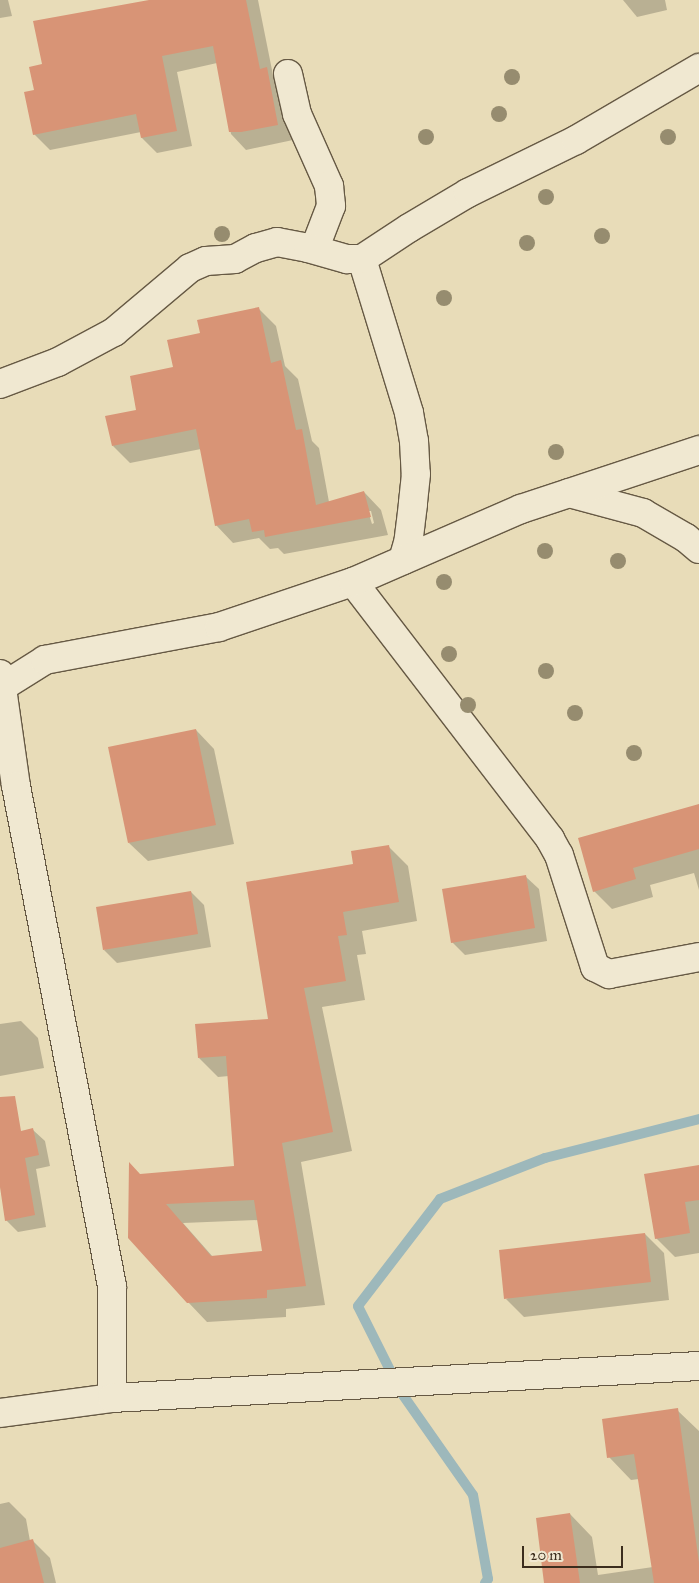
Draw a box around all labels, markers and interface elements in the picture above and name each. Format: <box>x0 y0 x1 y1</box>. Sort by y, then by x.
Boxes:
scale bar <box>524 1536 625 1568</box>
text: 20 m <box>530 1546 562 1564</box>

